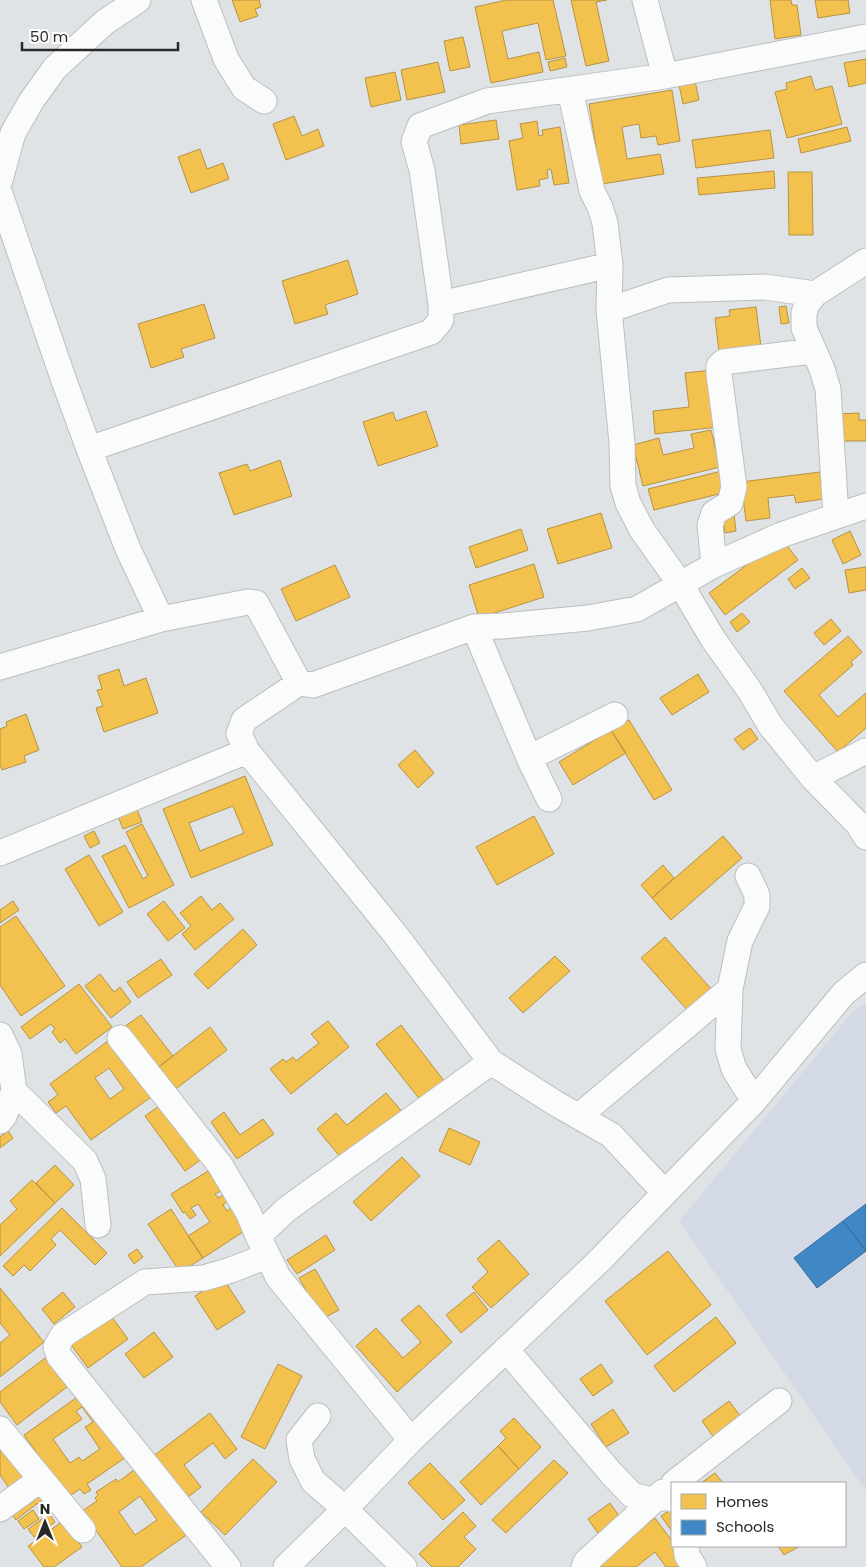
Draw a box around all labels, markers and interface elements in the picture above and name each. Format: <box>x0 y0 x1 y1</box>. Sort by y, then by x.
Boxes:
scale bar <box>22 20 179 52</box>
text: 50 m <box>30 26 68 47</box>
legend <box>671 1482 846 1547</box>
text: Homes <box>716 1491 769 1512</box>
north arrow <box>20 1497 70 1547</box>
text: N <box>40 1499 50 1519</box>
text: Schools <box>716 1516 774 1537</box>

